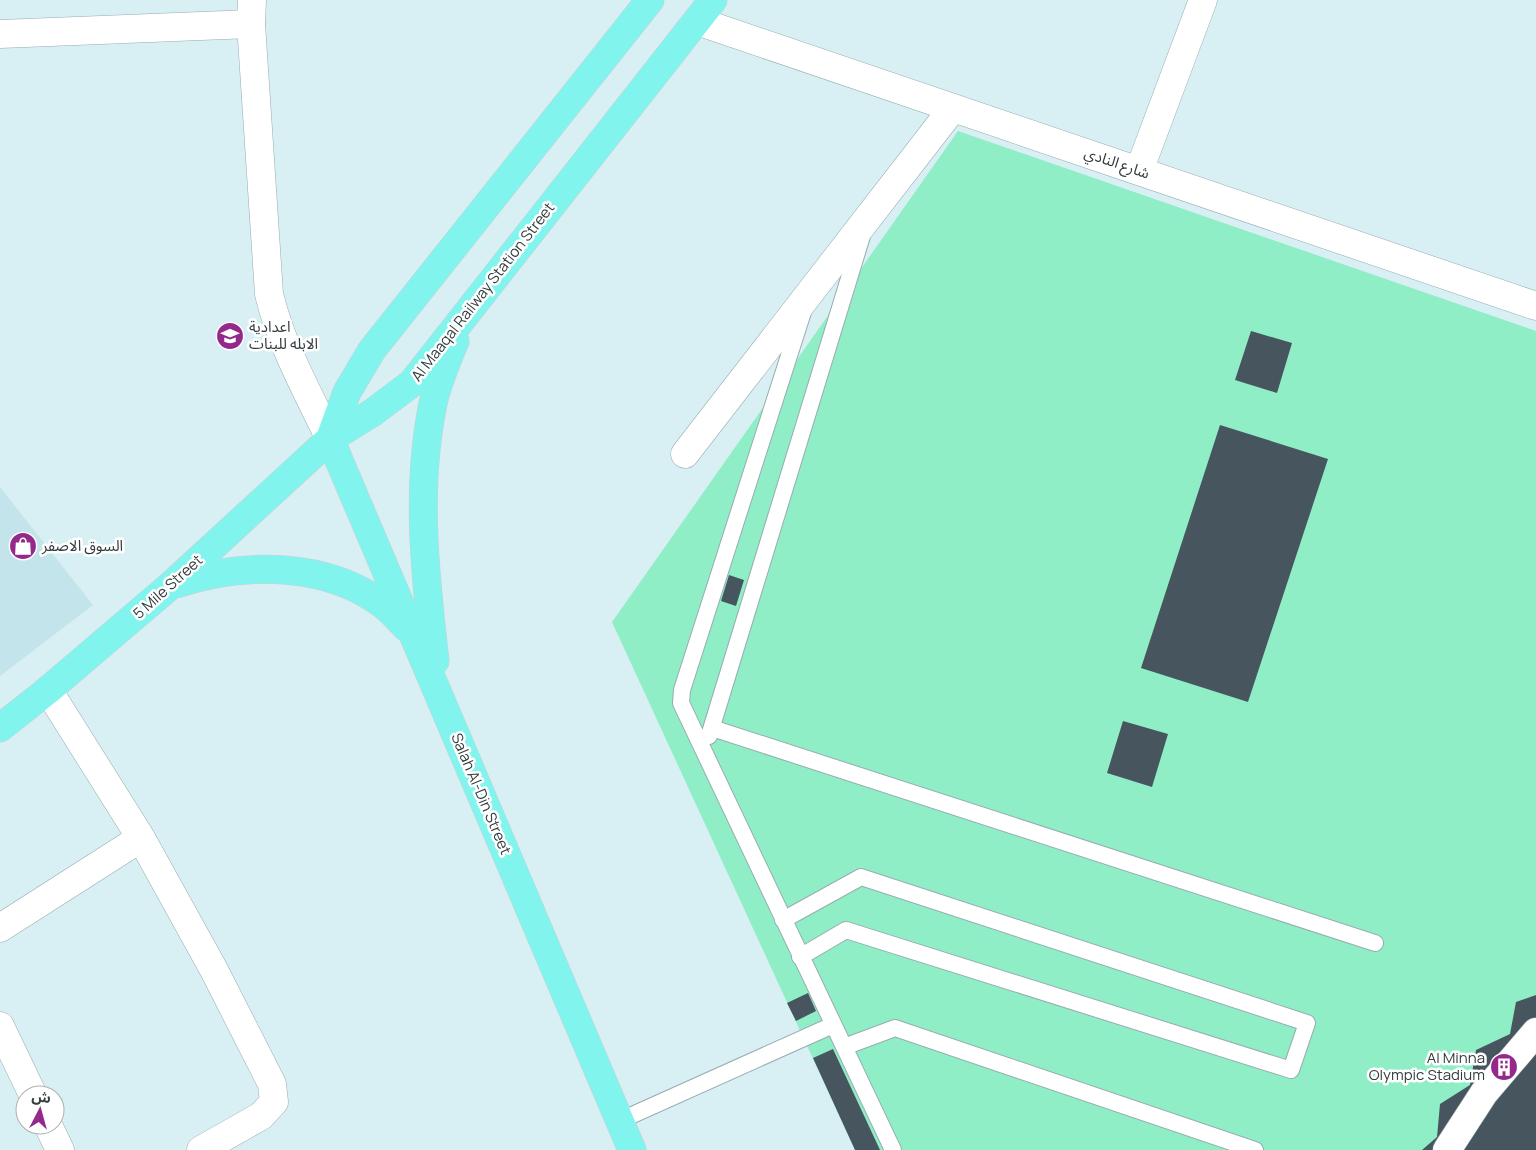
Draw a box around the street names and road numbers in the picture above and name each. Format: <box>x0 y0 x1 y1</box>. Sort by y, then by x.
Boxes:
street label: شارع النادي <box>1081 142 1153 185</box>
street label: Al Maaqal Railway Station Street <box>406 198 559 385</box>
street label: 5 Mile Street <box>128 550 207 624</box>
street label: Salah Al-Din Street <box>446 730 517 858</box>

